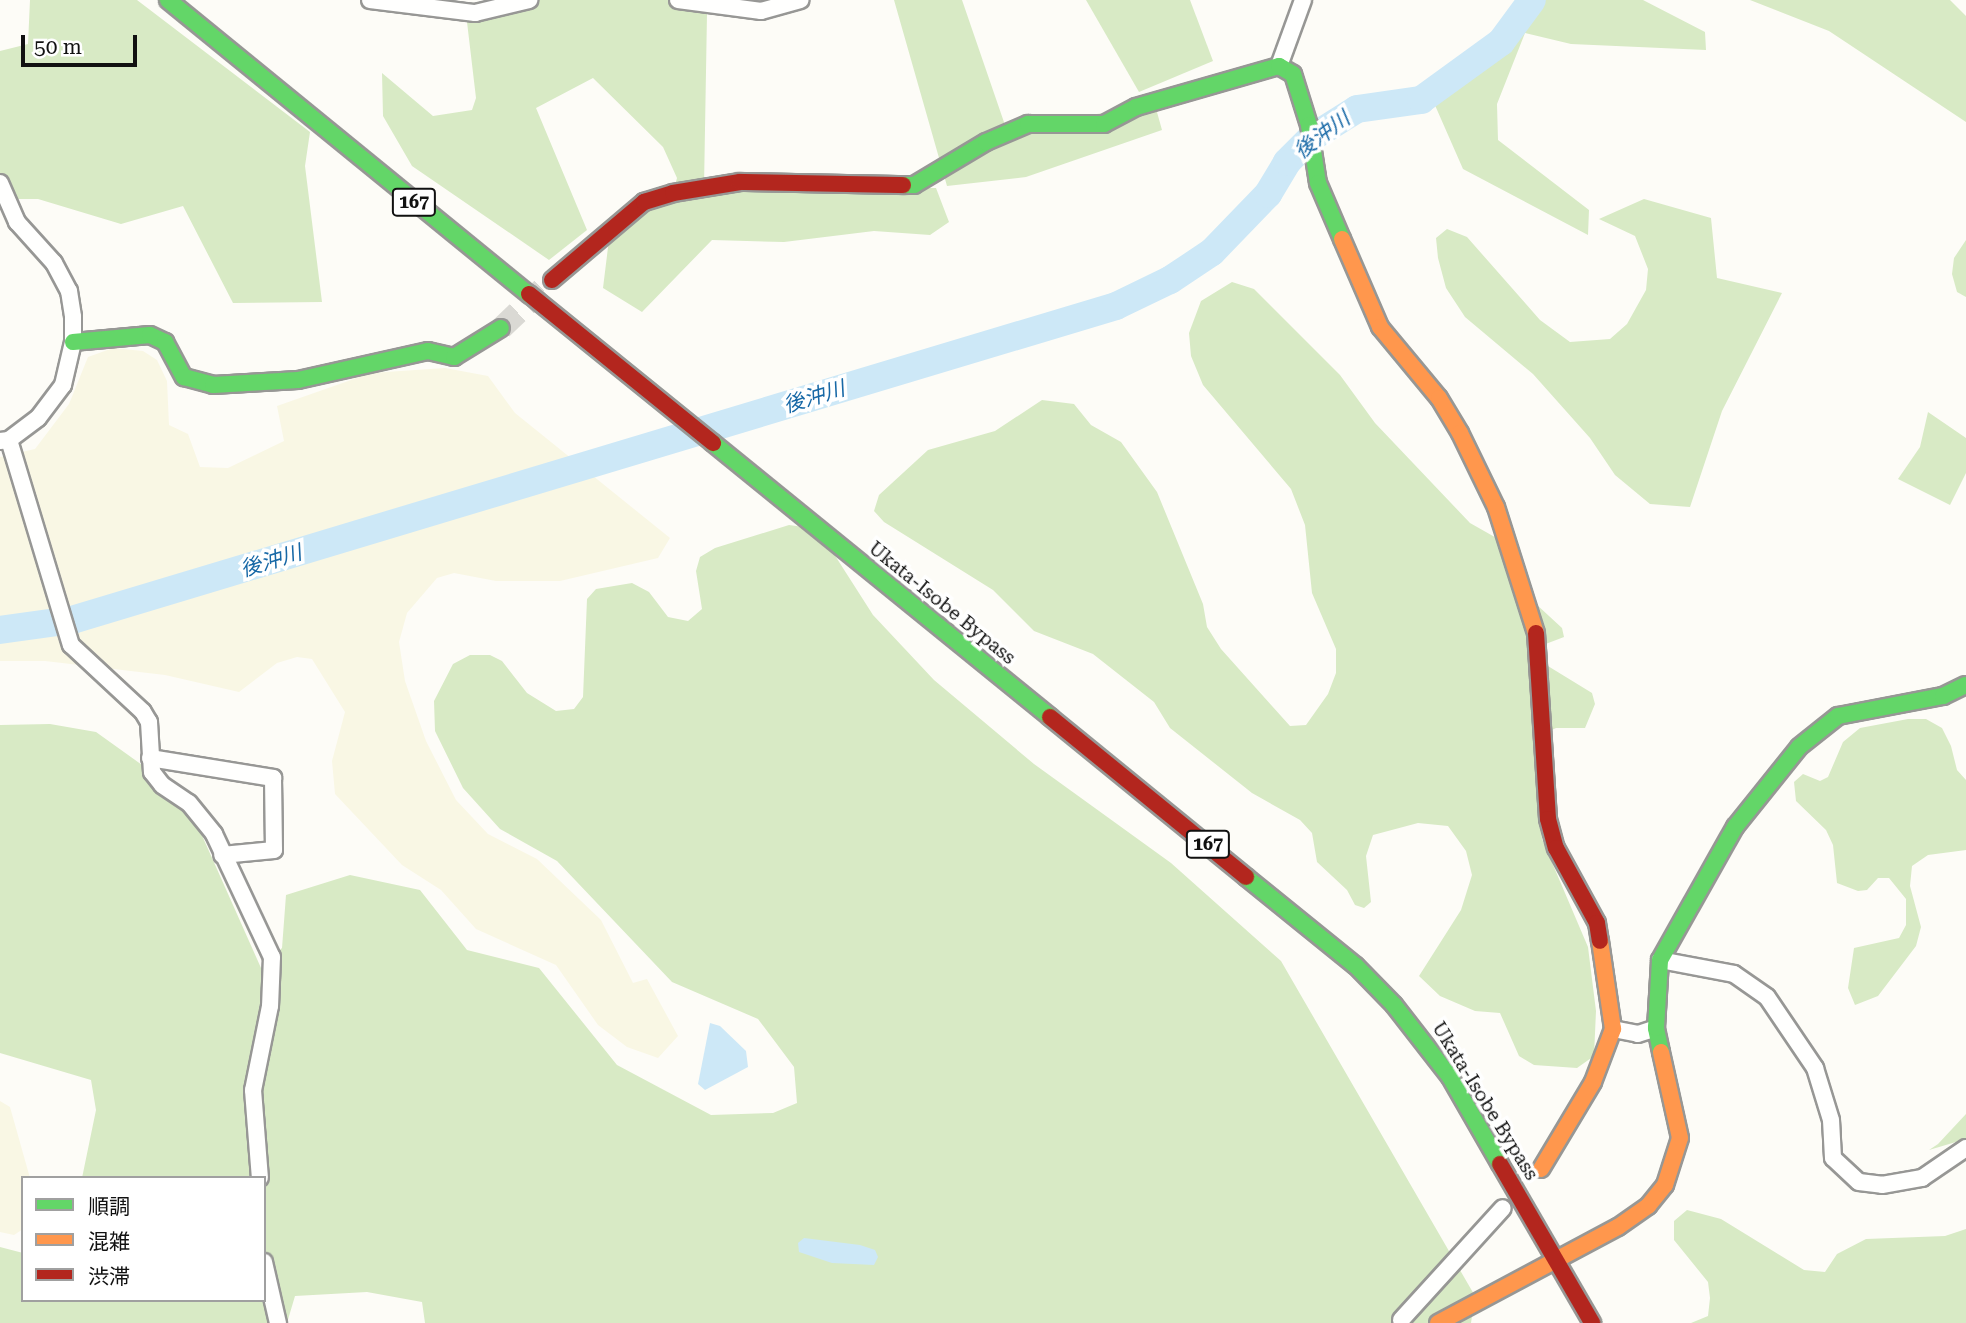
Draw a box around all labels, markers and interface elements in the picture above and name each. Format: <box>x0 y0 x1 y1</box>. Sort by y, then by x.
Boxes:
scale bar <box>24 21 140 65</box>
text: 50 m <box>34 35 82 59</box>
water label: 後沖川 <box>1289 106 1355 164</box>
road number: 167 <box>391 188 437 216</box>
water label: 後沖川 <box>780 376 848 418</box>
street label: Ukata-Isobe Bypass <box>864 537 1020 669</box>
water label: 後沖川 <box>237 540 305 582</box>
road number: 167 <box>1185 830 1231 858</box>
street label: Ukata-Isobe Bypass <box>1427 1018 1543 1184</box>
legend <box>21 1176 266 1302</box>
text: 順調 <box>88 1195 130 1219</box>
text: 混雑 <box>88 1230 130 1254</box>
text: 渋滞 <box>88 1265 130 1289</box>

